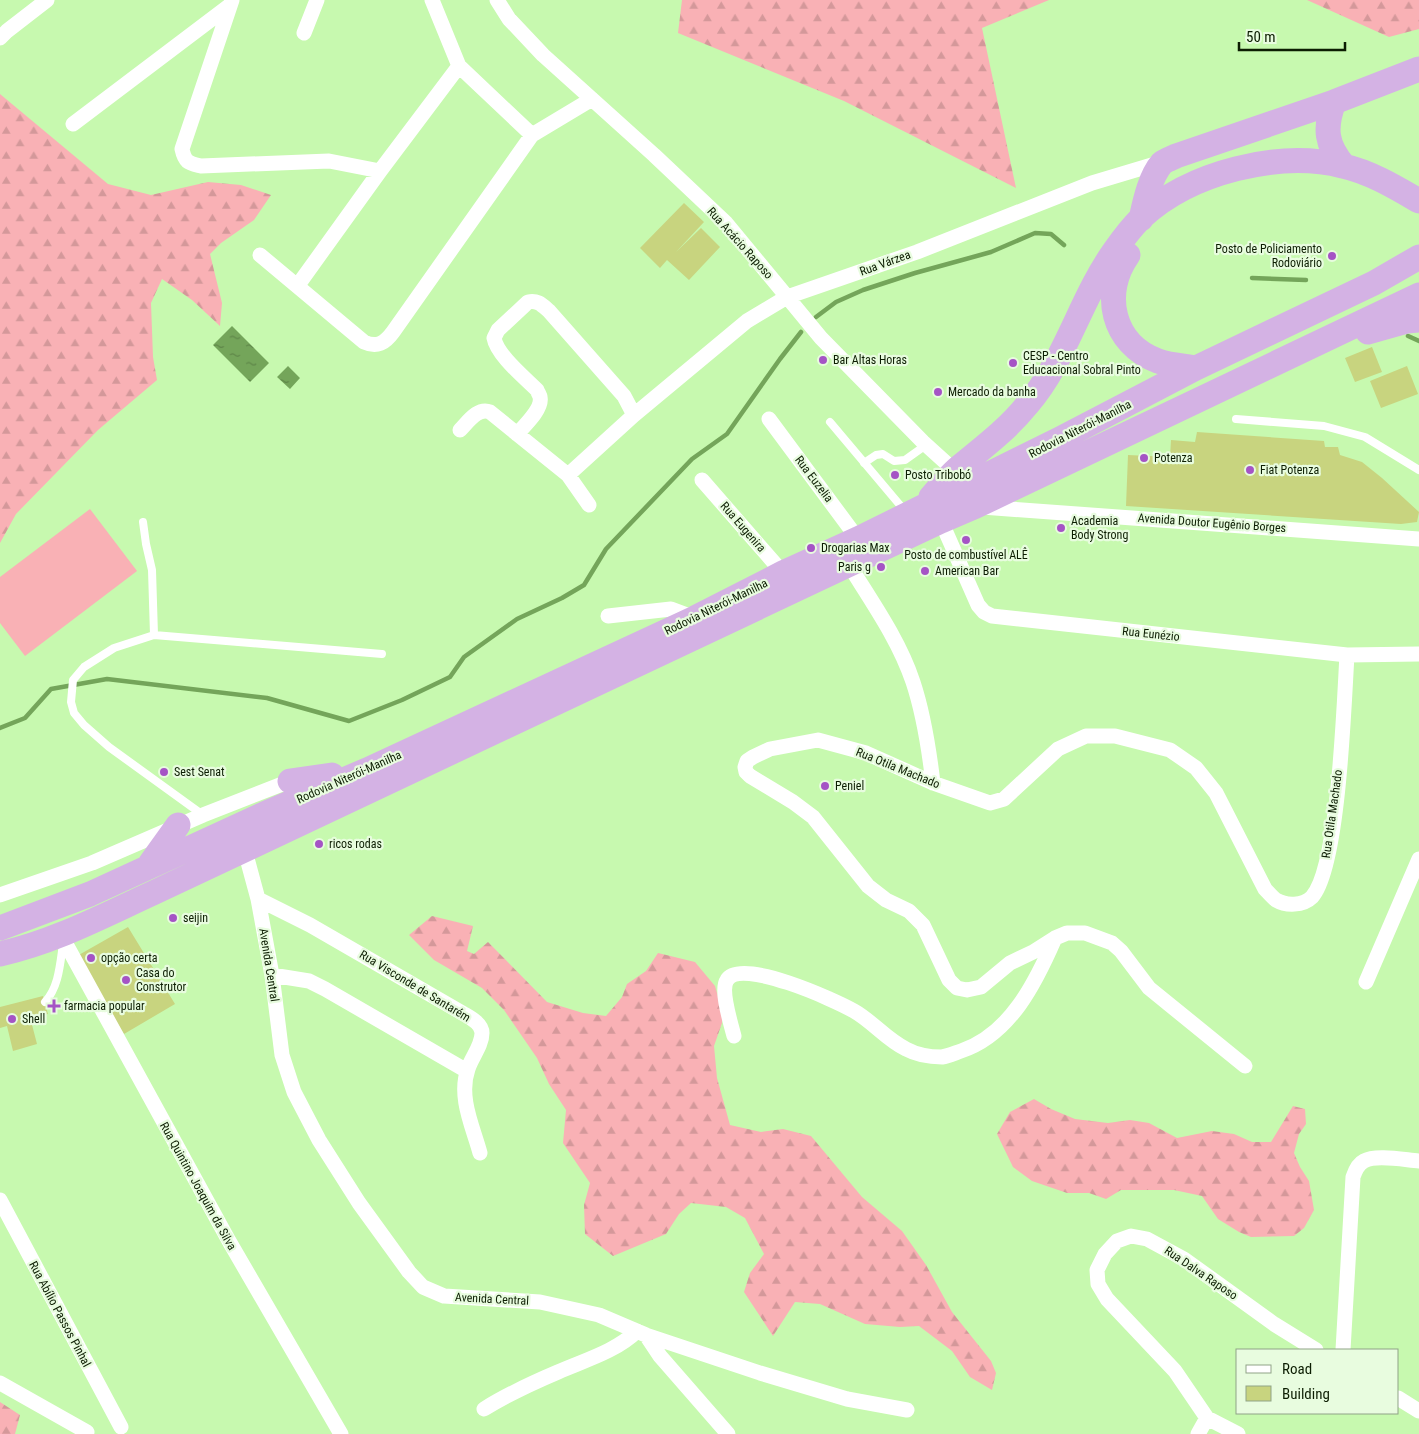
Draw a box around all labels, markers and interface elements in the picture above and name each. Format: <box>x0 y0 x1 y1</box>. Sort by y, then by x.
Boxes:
scale bar <box>1239 20 1345 52</box>
text: 50 m <box>1246 28 1276 46</box>
street label: Rua Acácio Raposo <box>704 204 776 282</box>
place label: Posto de Policiamento Rodoviário <box>1215 242 1322 270</box>
street label: Rua Várzea <box>858 247 913 279</box>
marker: Posto de Policiamento Rodoviário <box>1326 250 1338 262</box>
place label: CESP - Centro Educacional Sobral Pinto <box>1023 349 1141 377</box>
place label: Bar Altas Horas <box>833 353 907 367</box>
marker: Bar Altas Horas <box>817 354 829 366</box>
marker: CESP - Centro Educacional Sobral Pinto <box>1007 357 1019 369</box>
place label: Mercado da banha <box>948 385 1036 399</box>
marker: Mercado da banha <box>932 386 944 398</box>
street label: Rodovia Niterói-Manilha <box>1026 397 1134 461</box>
place label: Potenza <box>1154 451 1193 465</box>
marker: Potenza <box>1138 452 1150 464</box>
street label: Rua Euzelia <box>792 453 836 505</box>
place label: Fiat Potenza <box>1260 463 1319 477</box>
marker: Fiat Potenza <box>1244 464 1256 476</box>
place label: Posto Tribobó <box>905 468 971 482</box>
marker: Posto Tribobó <box>889 469 901 481</box>
street label: Rua Eugenira <box>718 499 769 555</box>
street label: Avenida Doutor Eugênio Borges <box>1137 511 1287 535</box>
place label: Academia Body Strong <box>1071 514 1128 542</box>
marker: Academia Body Strong <box>1055 522 1067 534</box>
marker: Posto de combustível ALÊ <box>960 534 972 546</box>
place label: Drogarias Max <box>821 541 890 555</box>
marker: Drogarias Max <box>805 542 817 554</box>
place label: Posto de combustível ALÊ <box>904 547 1028 562</box>
place label: Paris g <box>838 560 871 574</box>
marker: Paris g <box>875 561 887 573</box>
place label: American Bar <box>935 564 999 578</box>
marker: American Bar <box>919 565 931 577</box>
street label: Rodovia Niterói-Manilha <box>662 576 770 638</box>
street label: Rua Eunézio <box>1122 624 1180 644</box>
street label: Rua Otila Machado <box>854 745 942 791</box>
street label: Rodovia Niterói-Manilha <box>295 748 404 806</box>
place label: Sest Senat <box>174 765 225 779</box>
marker: Sest Senat <box>158 766 170 778</box>
street label: Rua Otila Machado <box>1319 769 1345 859</box>
place label: Peniel <box>835 779 864 793</box>
marker: Peniel <box>819 780 831 792</box>
place label: ricos rodas <box>329 837 382 851</box>
marker: ricos rodas <box>313 838 325 850</box>
place label: seijin <box>183 911 208 925</box>
marker: seijin <box>167 912 179 924</box>
street label: Avenida Central <box>256 927 282 1003</box>
street label: Rua Visconde de Santarém <box>357 947 473 1025</box>
place label: opção certa <box>101 951 158 965</box>
marker: opção certa <box>85 952 97 964</box>
place label: Casa do Construtor <box>136 966 187 994</box>
marker: Casa do Construtor <box>120 974 132 986</box>
place label: farmacia popular <box>64 999 145 1013</box>
marker: farmacia popular <box>48 1000 60 1012</box>
place label: Shell <box>22 1012 45 1026</box>
marker: Shell <box>6 1013 18 1025</box>
street label: Rua Quintino Joaquim da Silva <box>157 1120 239 1253</box>
street label: Rua Dalva Raposo <box>1162 1243 1240 1303</box>
street label: Rua Abílio Passos Pinhal <box>26 1259 94 1369</box>
street label: Avenida Central <box>455 1290 529 1308</box>
legend <box>1236 1349 1399 1414</box>
text: Road <box>1282 1360 1312 1378</box>
text: Building <box>1282 1385 1330 1403</box>

